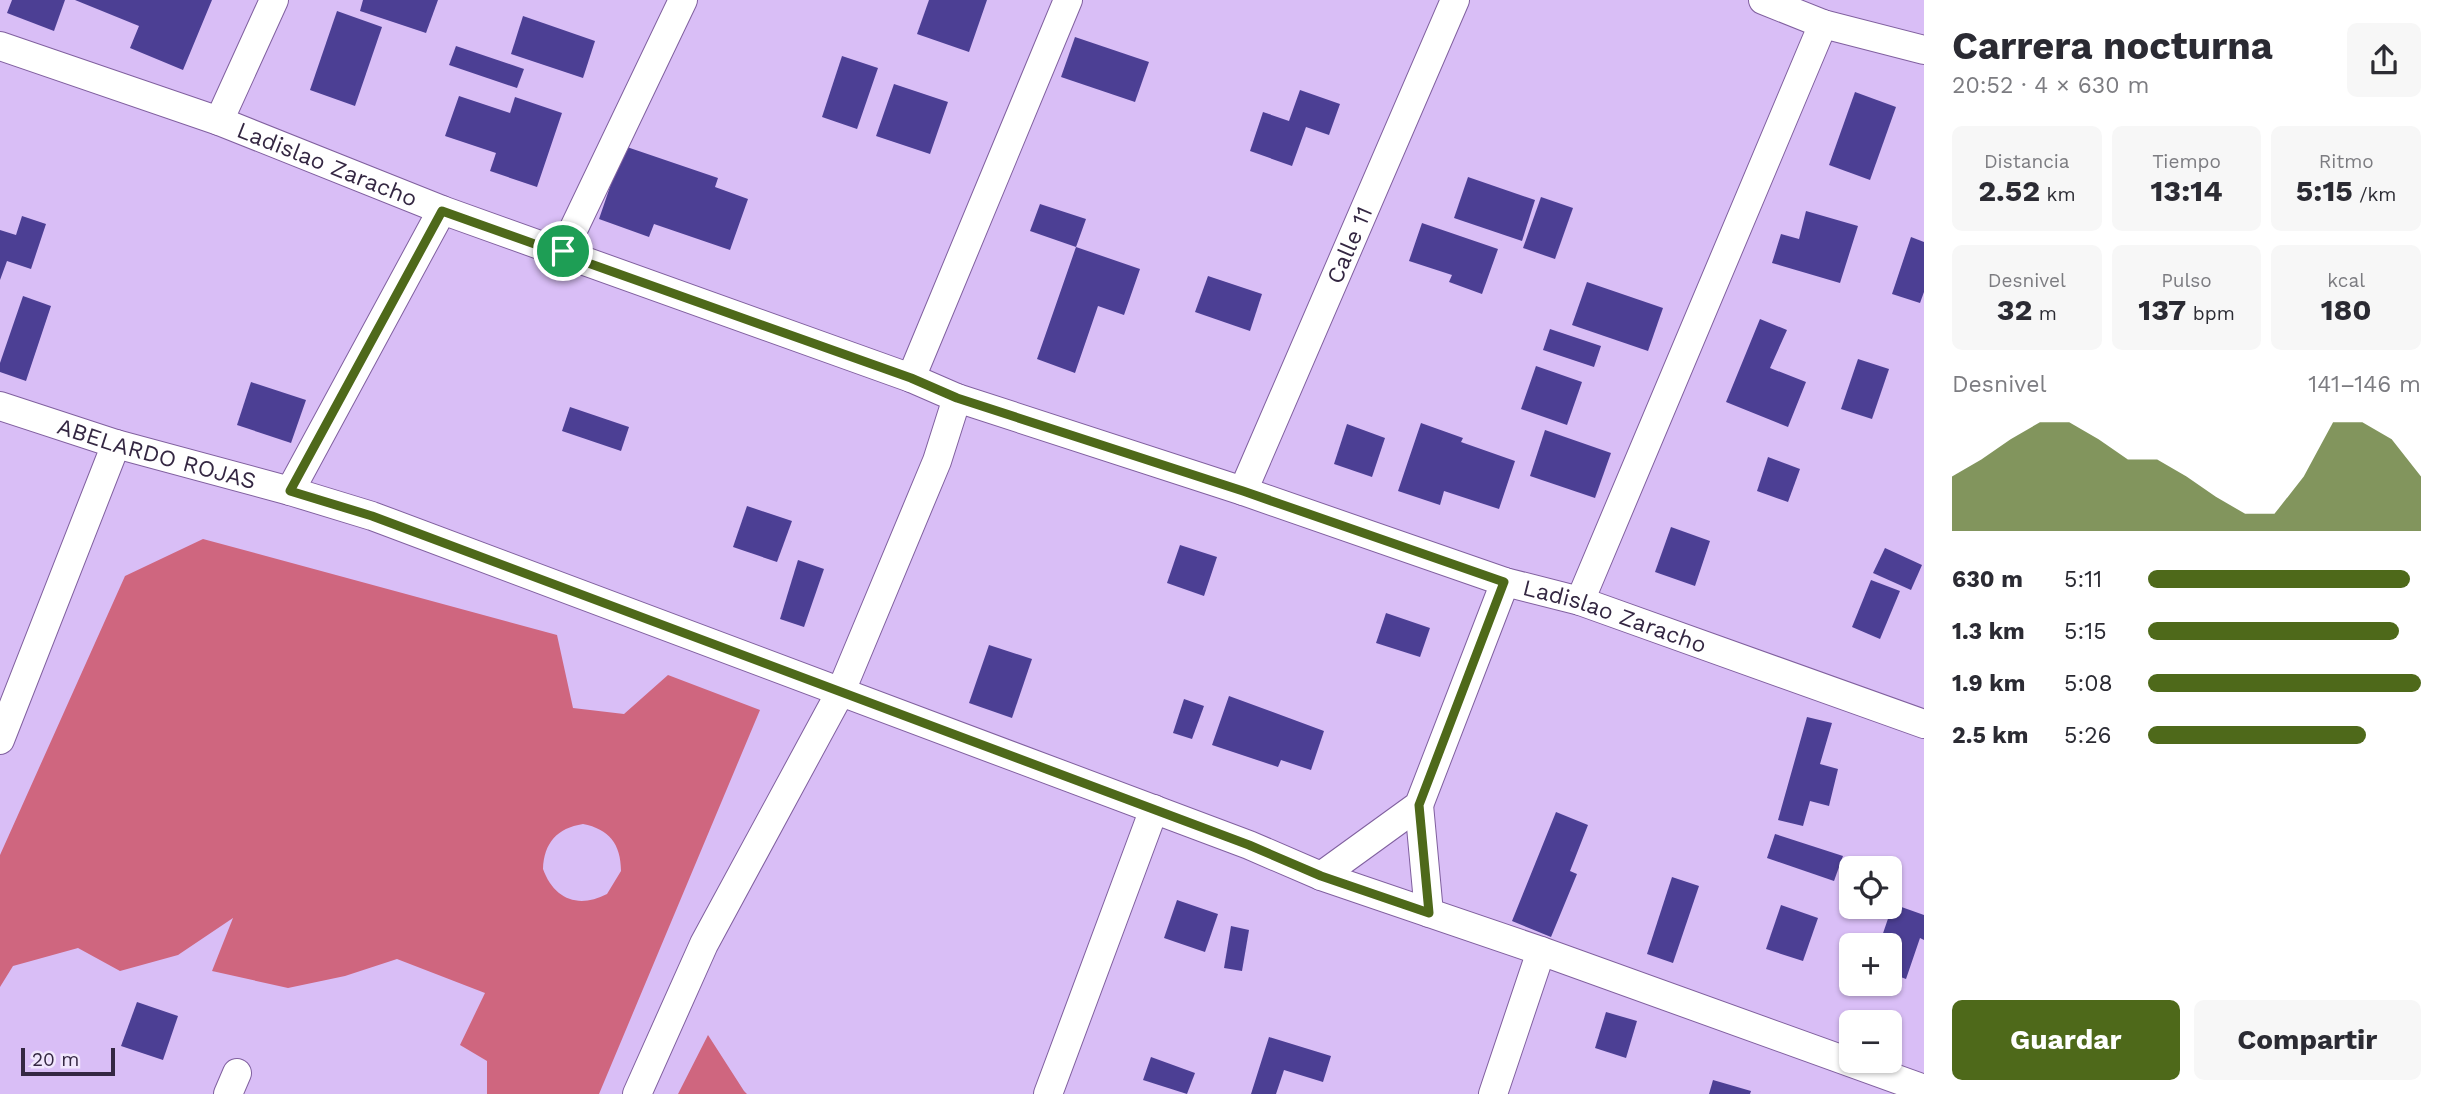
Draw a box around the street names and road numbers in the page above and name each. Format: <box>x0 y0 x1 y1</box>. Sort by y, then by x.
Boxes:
street label: Ladislao Zaracho <box>233 117 421 213</box>
street label: Calle 11 <box>1321 202 1378 288</box>
street label: ABELARDO ROJAS <box>54 413 259 495</box>
street label: Ladislao Zaracho <box>1520 574 1710 659</box>

